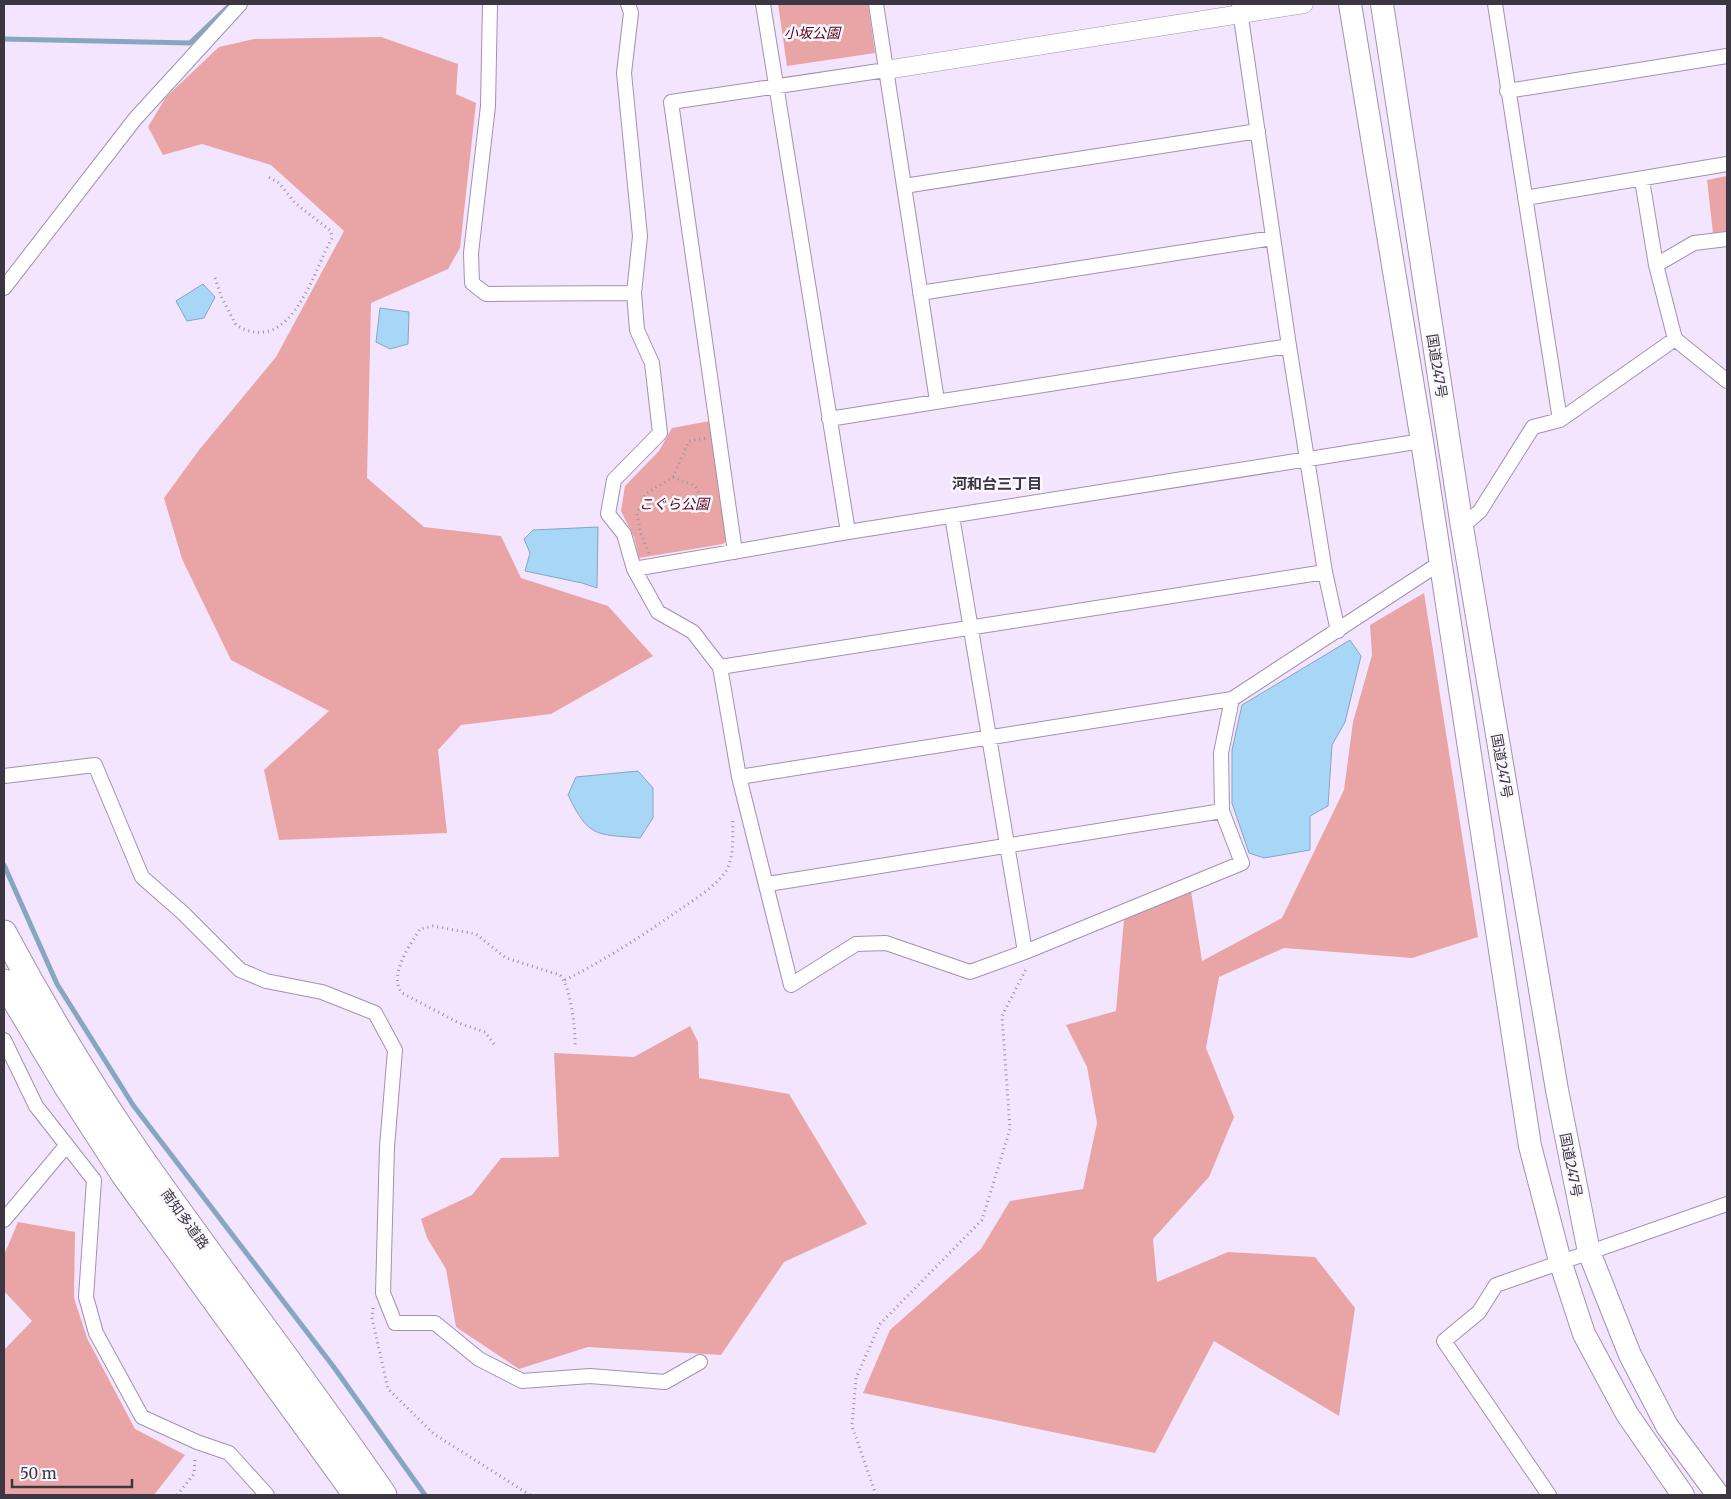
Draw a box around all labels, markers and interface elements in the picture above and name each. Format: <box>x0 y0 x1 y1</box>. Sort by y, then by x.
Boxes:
park label: 小坂公園 <box>784 24 842 42</box>
street label: 国道247号 <box>1423 332 1451 400</box>
district label: 河和台三丁目 <box>952 474 1042 493</box>
park label: こぐら公園 <box>639 495 711 513</box>
street label: 国道247号 <box>1487 732 1517 800</box>
street label: 国道247号 <box>1556 1131 1586 1199</box>
street label: 南知多道路 <box>157 1185 213 1253</box>
scale bar <box>12 1456 132 1488</box>
text: 50 m <box>20 1464 57 1483</box>

